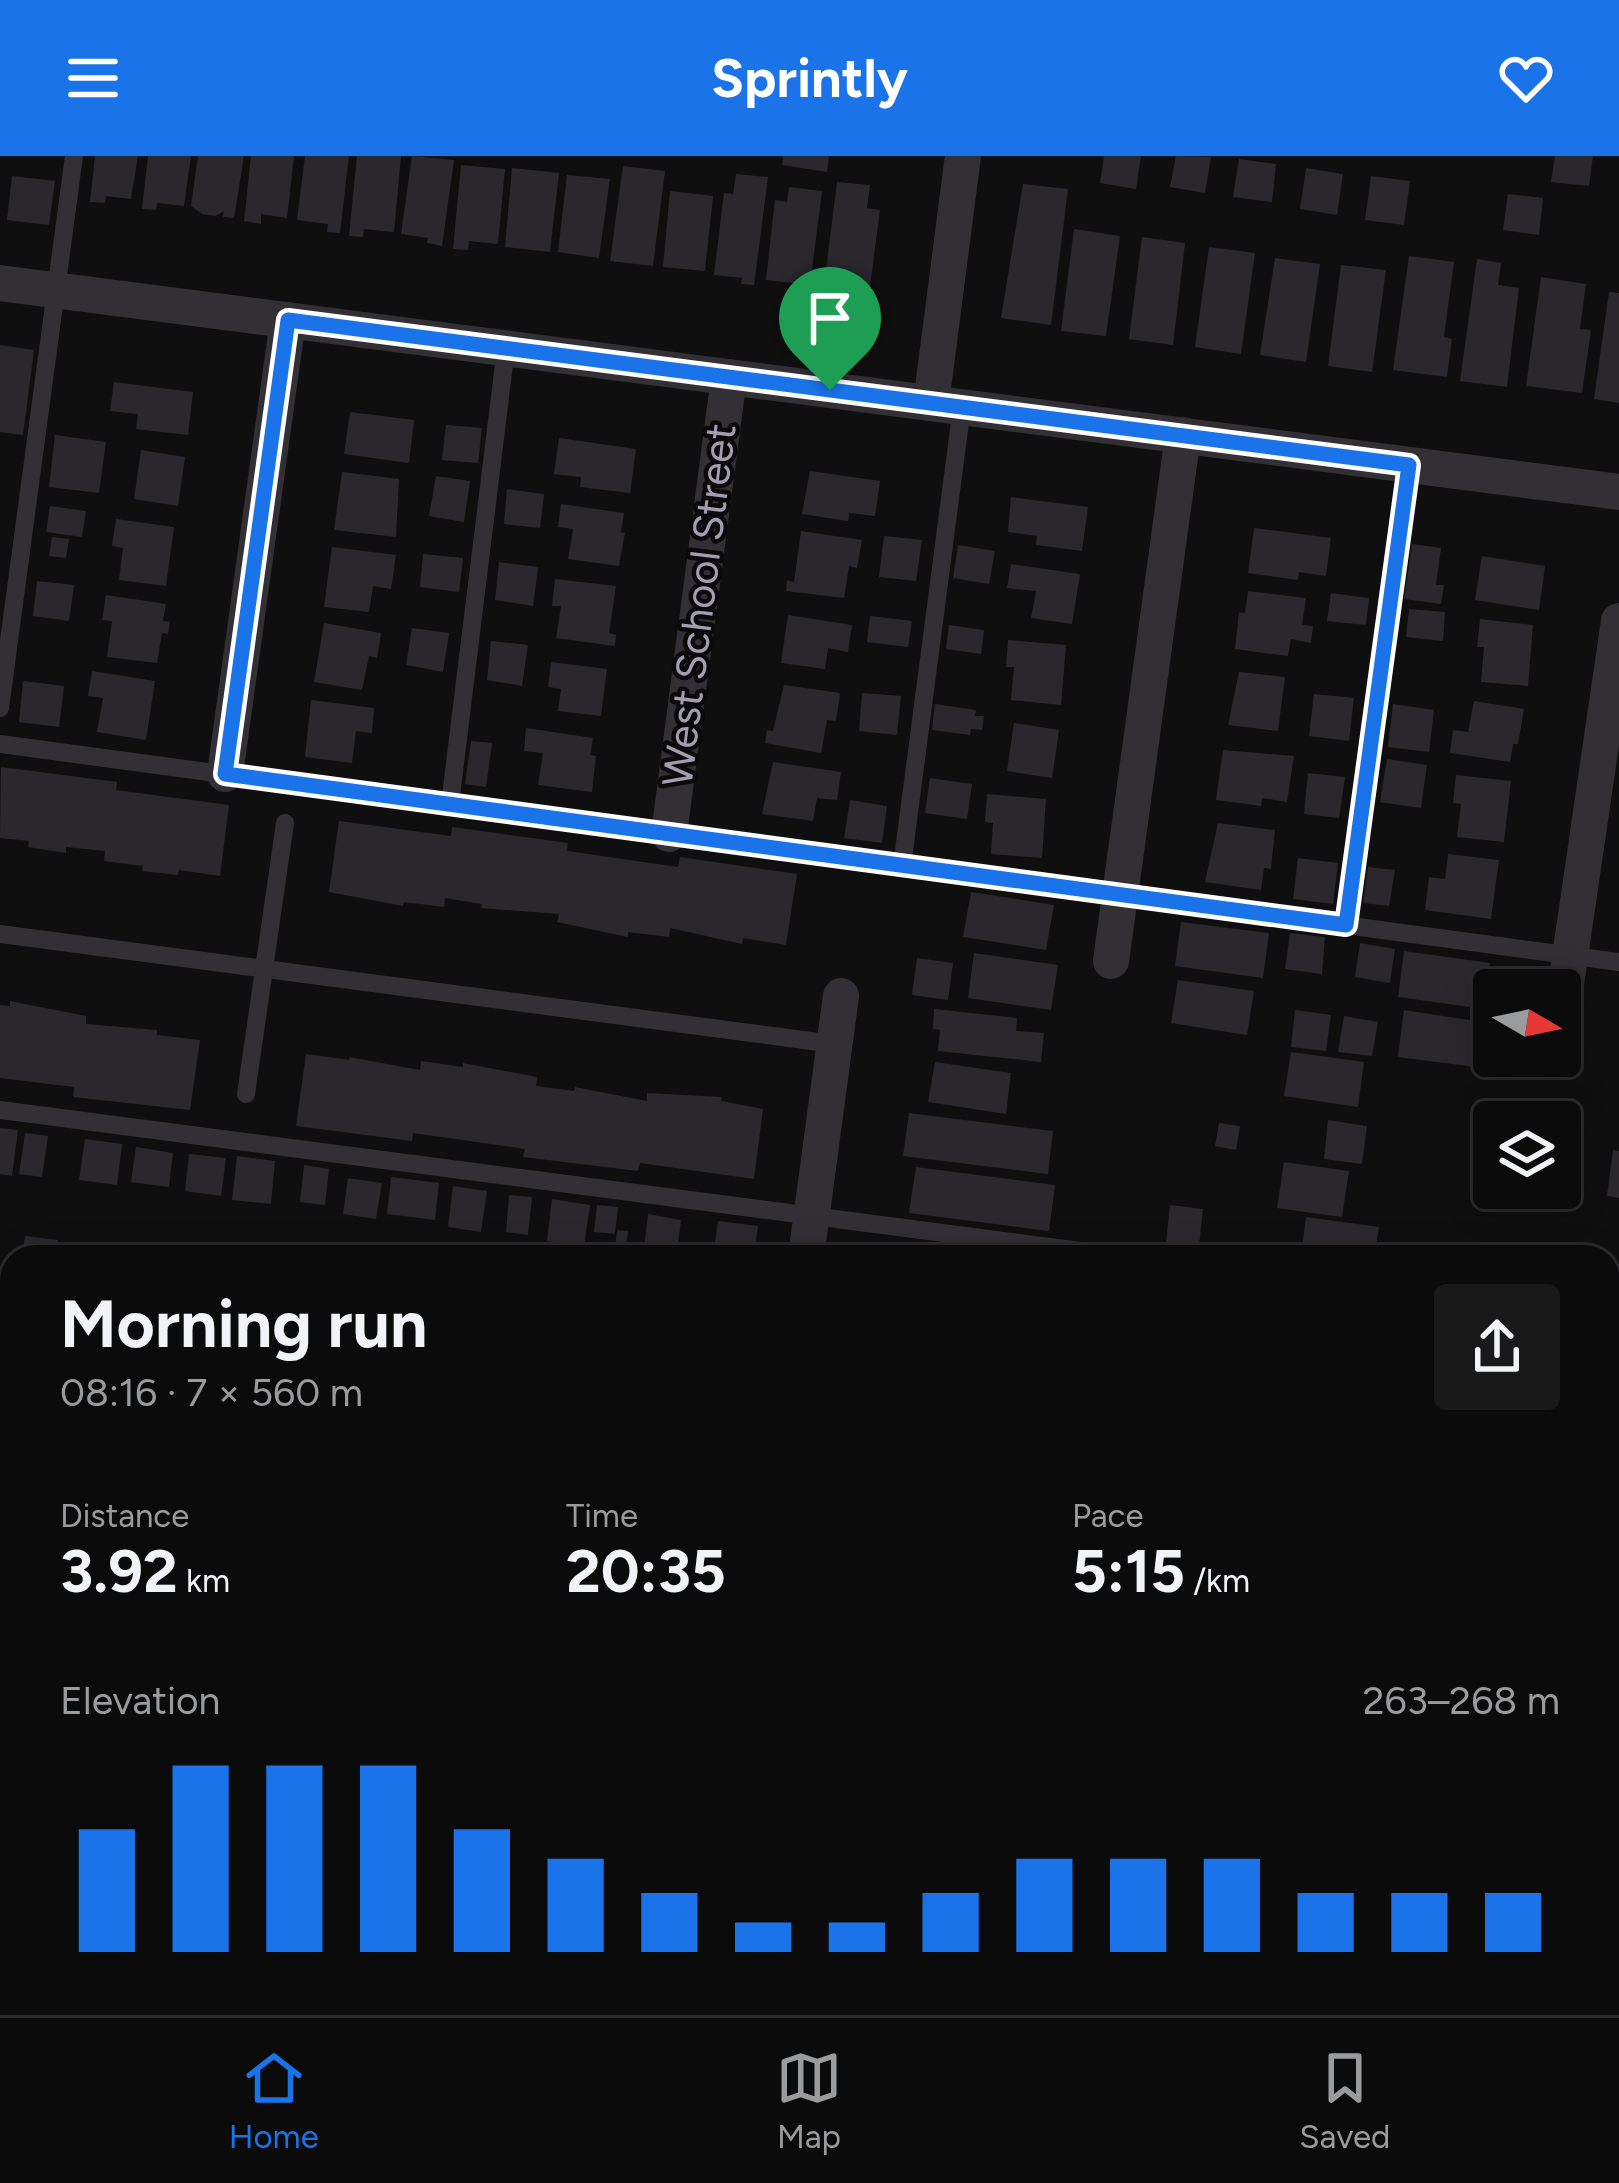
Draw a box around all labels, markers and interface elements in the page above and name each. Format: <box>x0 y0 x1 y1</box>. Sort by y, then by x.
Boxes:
icon: menu <box>60 45 126 111</box>
icon: heart <box>1493 45 1559 111</box>
text: Sprintly <box>711 46 908 111</box>
pin <box>779 267 881 390</box>
icon: arrive <box>797 285 863 351</box>
street label: West School Street <box>651 421 747 789</box>
north arrow <box>1473 969 1581 1077</box>
map controls <box>1473 969 1581 1209</box>
button: layers <box>1473 1101 1581 1209</box>
text: Morning run <box>60 1284 428 1364</box>
button: share <box>1434 1284 1560 1410</box>
text: 08:16 · 7 × 560 m <box>60 1369 363 1416</box>
text: Distance <box>60 1496 189 1535</box>
text: Time <box>566 1496 638 1535</box>
text: Pace <box>1072 1496 1143 1535</box>
text: 3.92 <box>60 1535 178 1607</box>
text: 20:35 <box>566 1535 726 1607</box>
text: 5:15 <box>1072 1535 1185 1607</box>
text: km <box>178 1561 230 1600</box>
text: /km <box>1185 1561 1250 1600</box>
text: Elevation <box>60 1677 220 1724</box>
text: 263–268 m <box>1363 1677 1560 1724</box>
tab: Home <box>229 2045 319 2156</box>
tab: Map <box>776 2045 842 2156</box>
tab: Saved <box>1299 2045 1390 2156</box>

